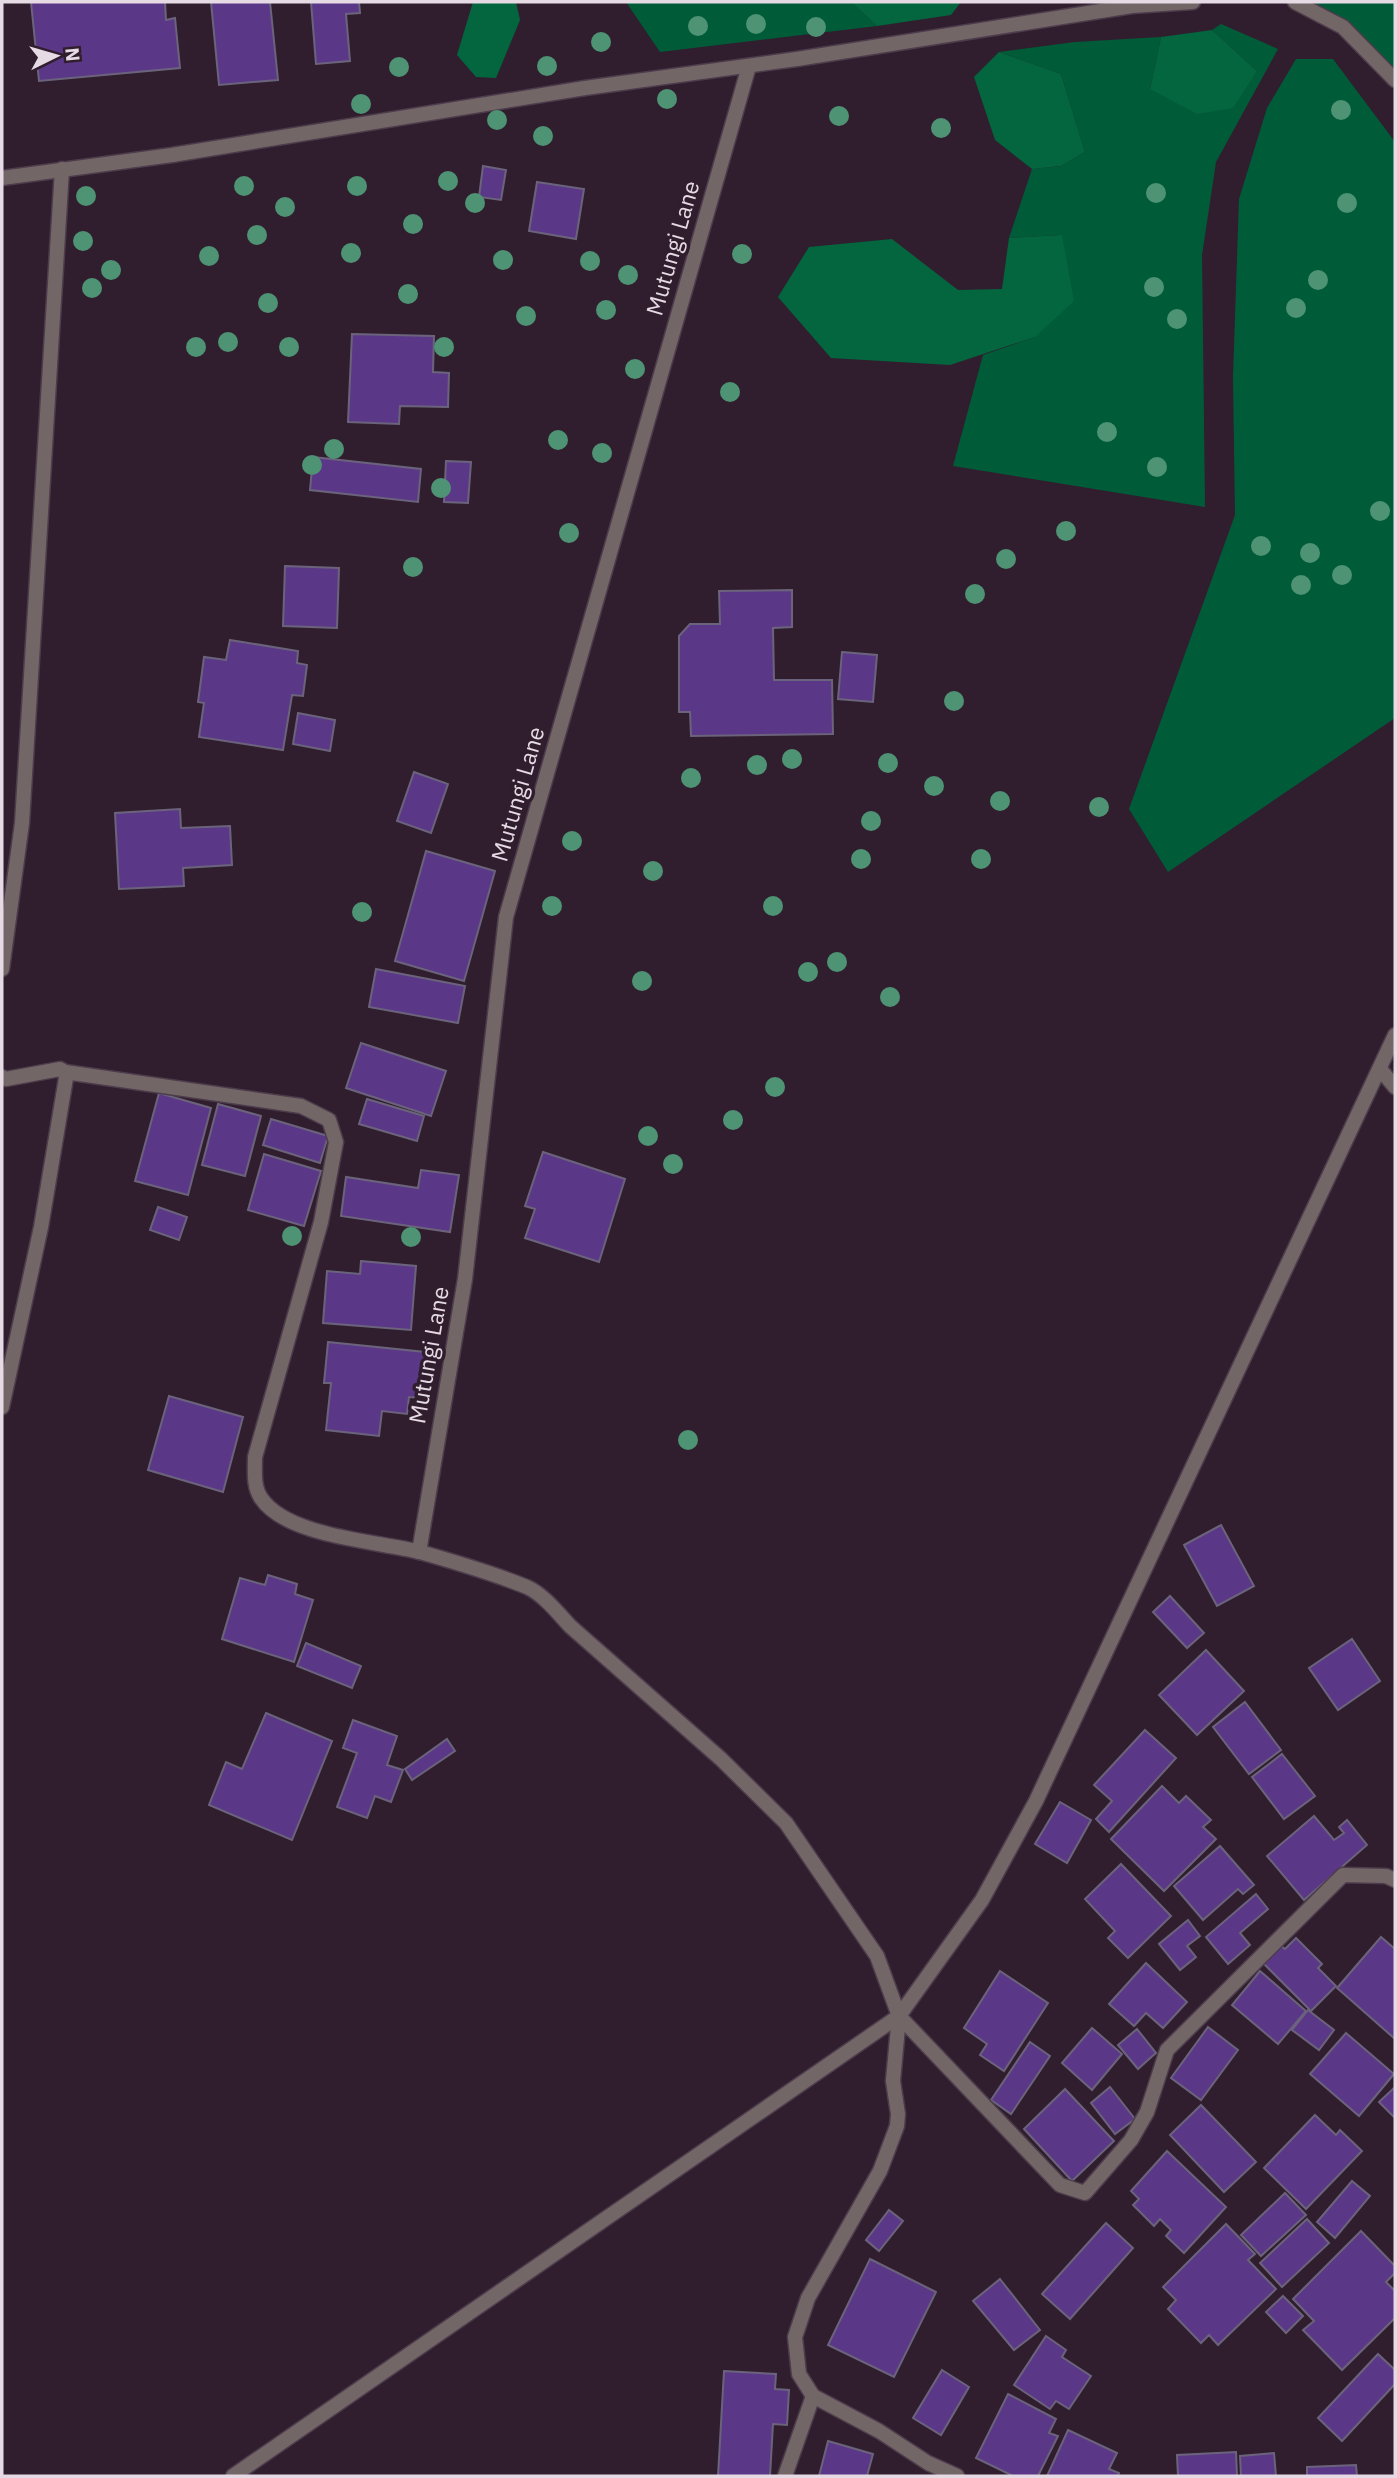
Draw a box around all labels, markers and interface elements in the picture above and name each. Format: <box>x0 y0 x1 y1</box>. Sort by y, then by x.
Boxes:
north arrow <box>21 21 91 91</box>
text: N <box>60 47 85 62</box>
street label: Mutungi Lane <box>638 177 706 319</box>
street label: Mutungi Lane <box>483 723 551 865</box>
street label: Mutungi Lane <box>401 1284 455 1426</box>

